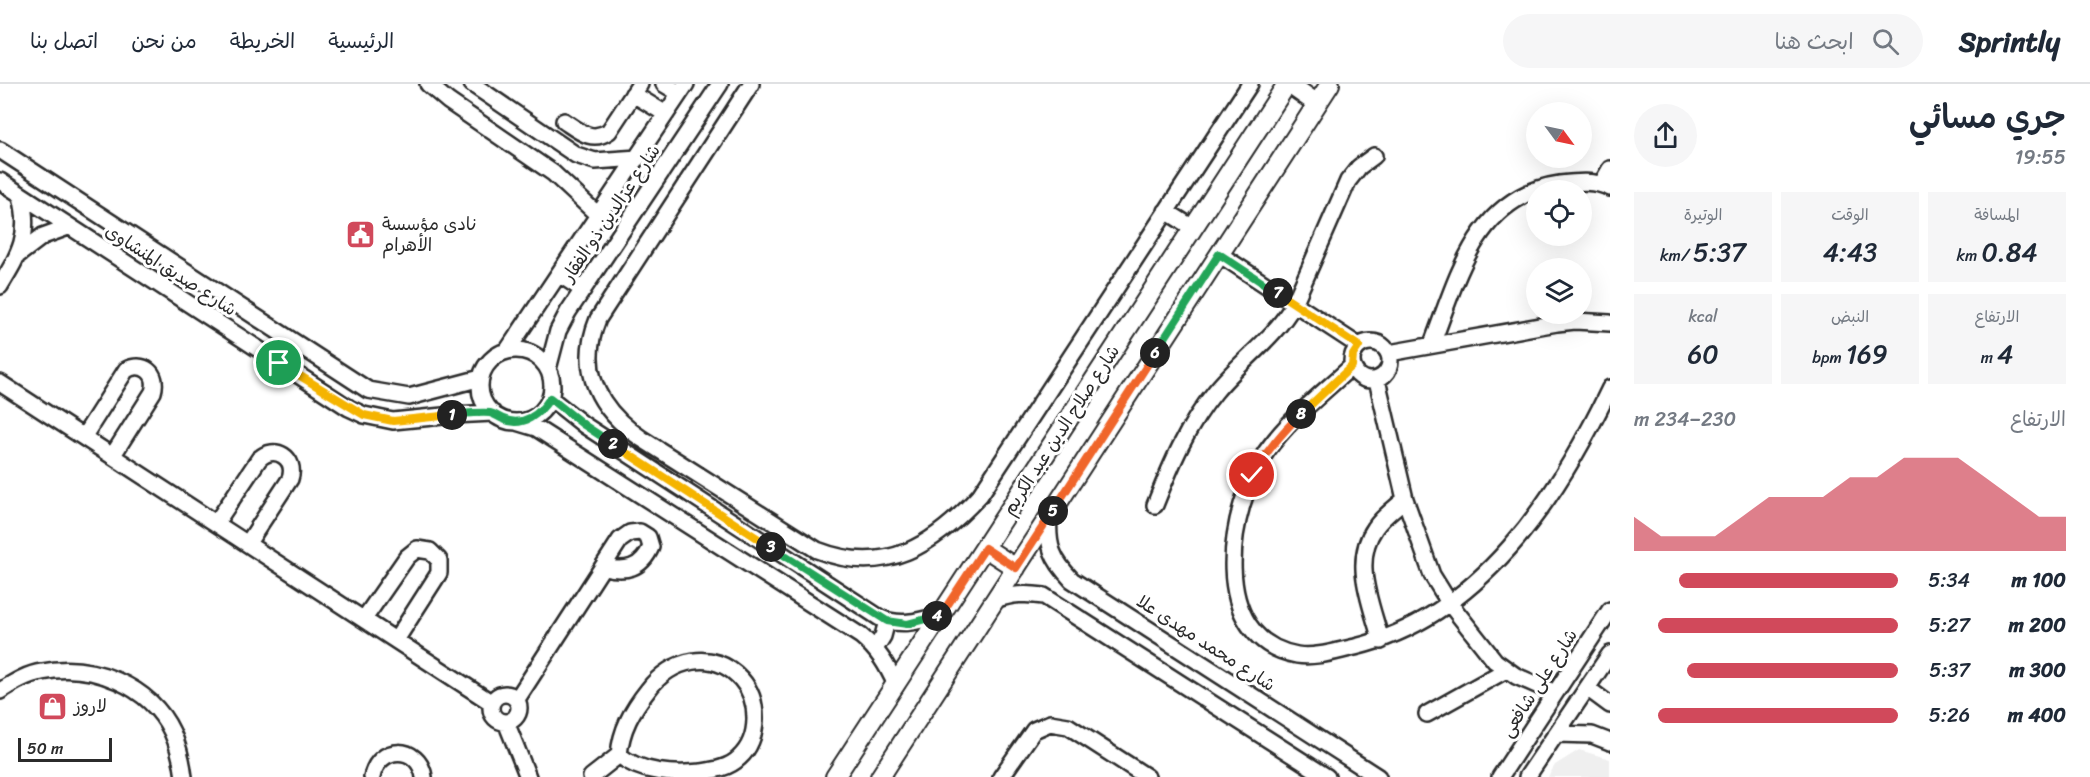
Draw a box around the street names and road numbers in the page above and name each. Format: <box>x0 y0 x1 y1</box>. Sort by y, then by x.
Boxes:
street label: شارع عزالدين ذو الفقار <box>552 137 669 290</box>
street label: شارع صديق المنشاوى <box>99 215 243 325</box>
street label: شارع صلاح الدين عبد الكريم <box>993 338 1129 522</box>
street label: شارع محمد مهدى علا <box>1130 586 1282 700</box>
street label: شارع على شافعى <box>1492 622 1586 744</box>

